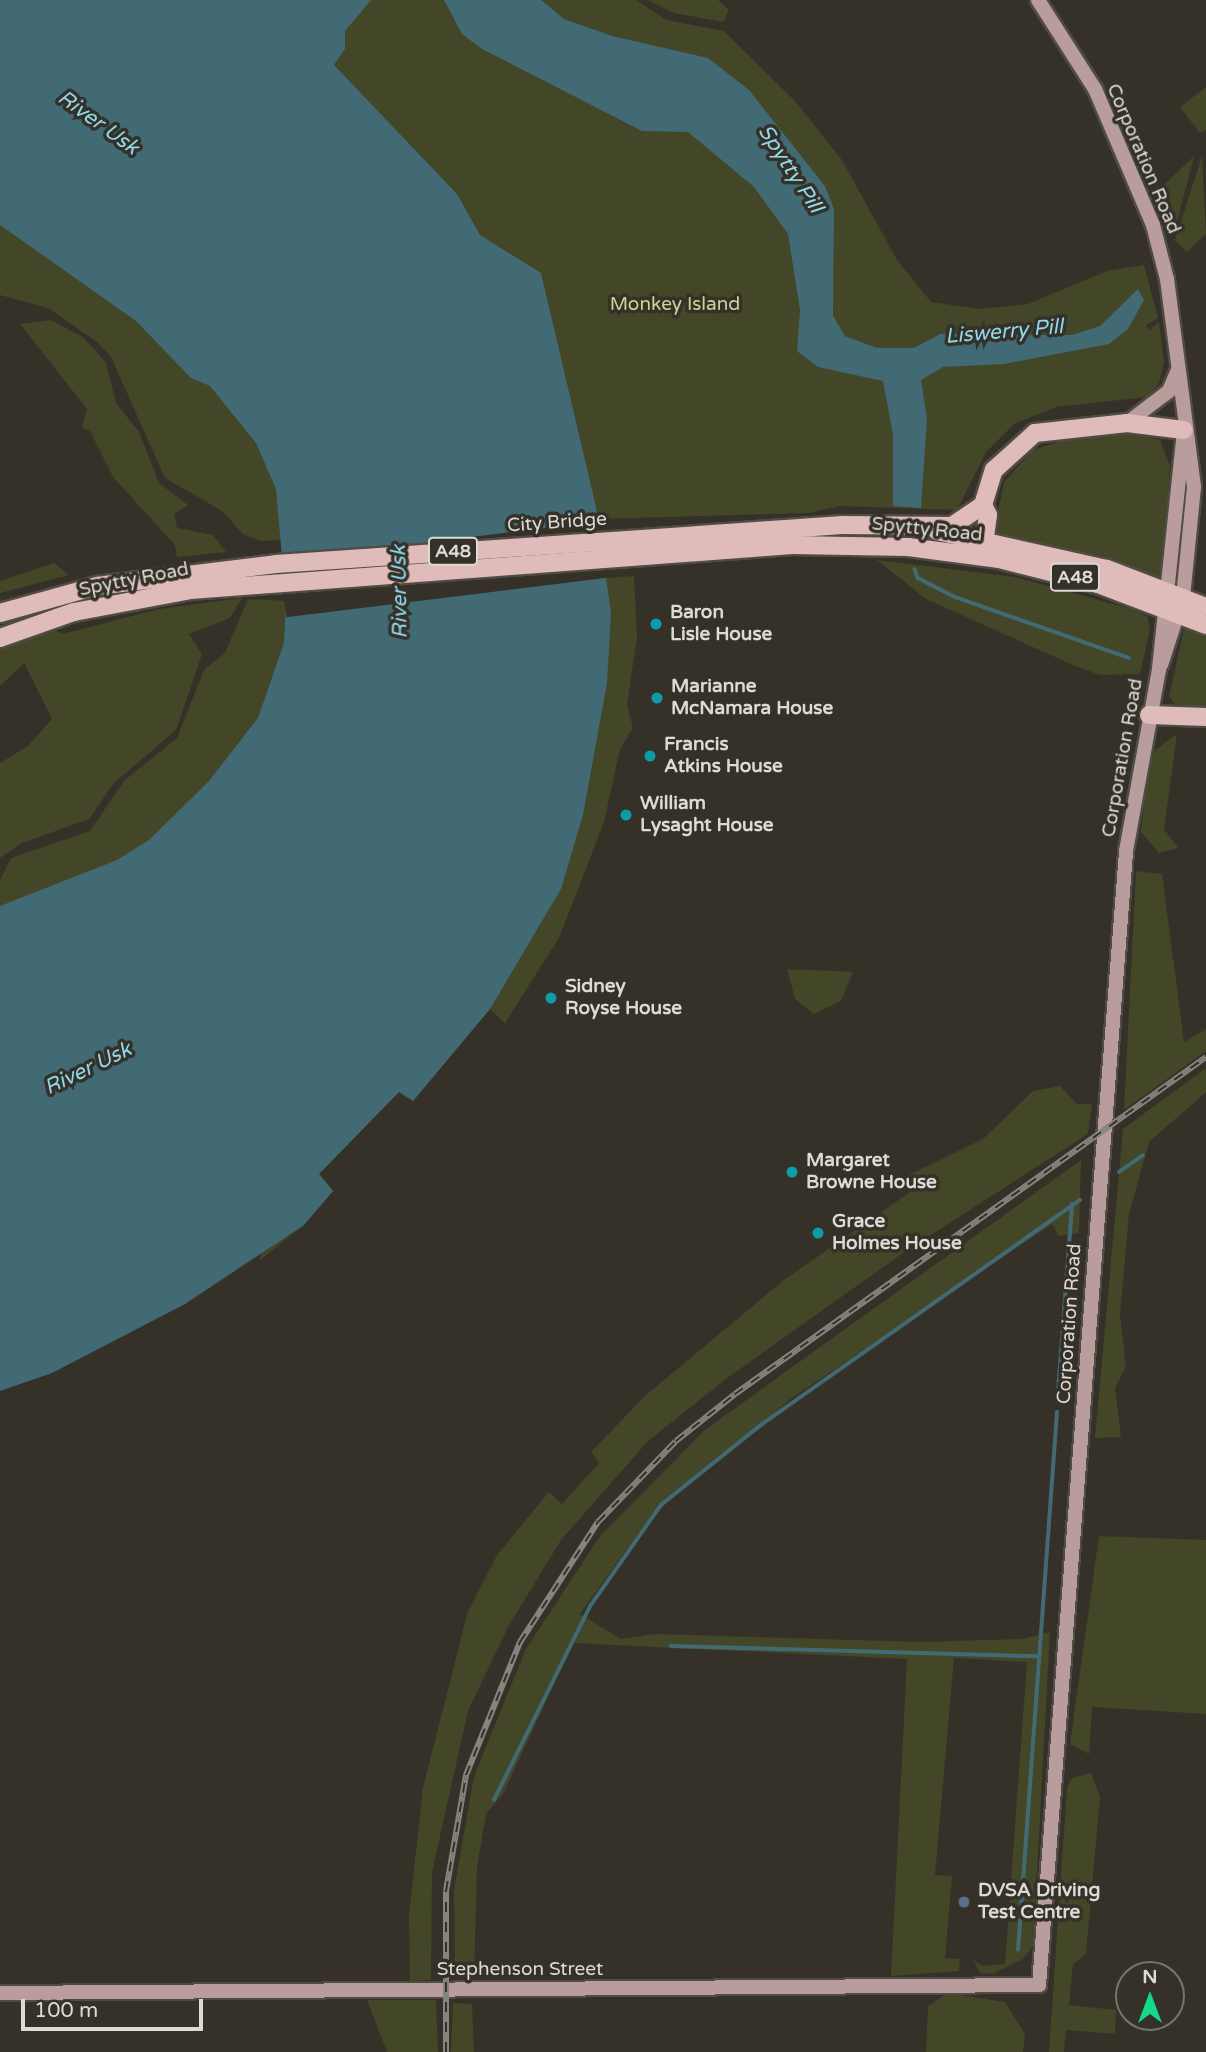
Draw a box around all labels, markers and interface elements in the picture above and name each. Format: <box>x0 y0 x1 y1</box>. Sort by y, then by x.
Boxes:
street label: Corporation Road <box>1101 81 1185 237</box>
water label: River Usk <box>53 85 143 161</box>
water label: Spytty Pill <box>752 120 828 218</box>
park label: Monkey Island <box>610 294 740 316</box>
water label: Liswerry Pill <box>944 314 1064 350</box>
street label: City Bridge <box>506 508 608 538</box>
street label: Spytty Road <box>870 513 984 547</box>
road number: A48 <box>427 536 479 566</box>
water label: River Usk <box>387 545 413 639</box>
street label: Spytty Road <box>77 558 191 602</box>
road number: A48 <box>1049 562 1101 592</box>
place label: Baron Lisle House <box>670 602 772 646</box>
marker: Baron Lisle House <box>648 616 664 632</box>
place label: Marianne McNamara House <box>671 676 833 720</box>
street label: Corporation Road <box>1098 677 1148 839</box>
marker: Marianne McNamara House <box>649 690 665 706</box>
place label: Francis Atkins House <box>664 734 783 778</box>
marker: Francis Atkins House <box>642 748 658 764</box>
place label: William Lysaght House <box>640 793 774 837</box>
marker: William Lysaght House <box>618 807 634 823</box>
place label: Sidney Royse House <box>565 976 682 1020</box>
marker: Sidney Royse House <box>543 990 559 1006</box>
water label: River Usk <box>40 1037 136 1101</box>
place label: Margaret Browne House <box>806 1150 937 1194</box>
marker: Margaret Browne House <box>784 1164 800 1180</box>
place label: Grace Holmes House <box>832 1211 962 1255</box>
marker: Grace Holmes House <box>810 1225 826 1241</box>
street label: Corporation Road <box>1053 1243 1087 1405</box>
place label: DVSA Driving Test Centre <box>978 1880 1100 1924</box>
marker: DVSA Driving Test Centre <box>956 1894 972 1910</box>
street label: Stephenson Street <box>437 1959 603 1981</box>
north arrow <box>1115 1961 1185 2031</box>
text: N <box>1142 1966 1158 1988</box>
scale bar <box>24 1986 206 2030</box>
text: 100 m <box>34 1998 98 2023</box>

